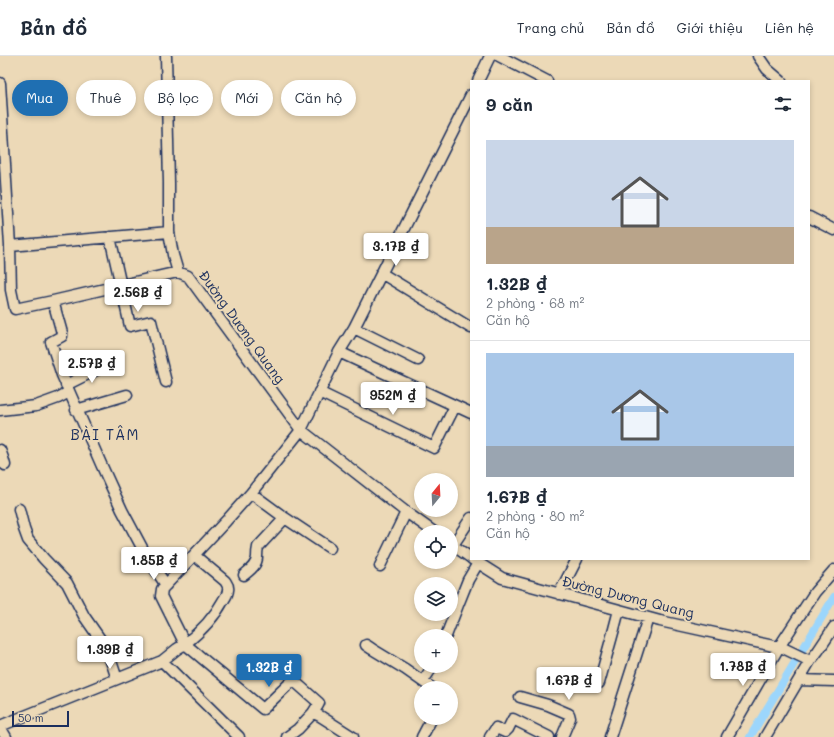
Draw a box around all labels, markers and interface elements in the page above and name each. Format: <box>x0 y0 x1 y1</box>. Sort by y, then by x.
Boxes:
text: Bản đồ <box>20 15 87 40</box>
text: Trang chủ <box>517 18 584 37</box>
text: Bản đồ <box>606 18 654 37</box>
text: Giới thiệu <box>676 18 743 37</box>
text: Liên hệ <box>765 18 814 37</box>
chip: Mua <box>12 80 68 116</box>
chip: Thuê <box>76 80 136 116</box>
chip: Bộ lọc <box>144 80 213 116</box>
chip: Mới <box>221 80 273 116</box>
chip: Căn hộ <box>281 80 356 116</box>
text: 9 căn <box>486 93 533 115</box>
icon: filters <box>772 93 794 115</box>
icon: home <box>604 166 676 238</box>
pin: 3.17B ₫ <box>359 233 433 267</box>
text: 3.17B ₫ <box>372 237 420 254</box>
street label: Đường Dương Quang <box>195 266 290 387</box>
text: 1.32B ₫ <box>486 272 548 294</box>
pin: 2.56B ₫ <box>101 279 175 313</box>
text: 2.56B ₫ <box>114 283 162 300</box>
text: 2 phòng · 68 m² <box>486 294 584 311</box>
text: Căn hộ <box>486 311 530 328</box>
pin: 2.57B ₫ <box>55 350 129 384</box>
text: 2.57B ₫ <box>68 354 116 371</box>
icon: home <box>604 379 676 451</box>
pin: 952M ₫ <box>360 382 426 416</box>
text: 952M ₫ <box>370 386 416 403</box>
district label: BÀI TÂM <box>71 424 139 444</box>
north arrow <box>414 473 458 517</box>
map controls <box>414 473 458 725</box>
text: 1.67B ₫ <box>486 485 548 507</box>
text: 2 phòng · 80 m² <box>486 507 585 524</box>
text: Căn hộ <box>486 524 530 541</box>
button: locate <box>414 525 458 569</box>
pin: 1.85B ₫ <box>117 547 191 581</box>
text: 1.85B ₫ <box>130 551 178 568</box>
street label: Đường Dương Quang <box>560 571 696 622</box>
button: layers <box>414 577 458 621</box>
button: + <box>414 629 458 673</box>
pin: 1.39B ₫ <box>73 636 147 670</box>
text: 1.39B ₫ <box>86 640 134 657</box>
pin: 1.78B ₫ <box>706 653 780 687</box>
pin: 1.32B ₫ <box>232 654 306 688</box>
text: 1.78B ₫ <box>719 657 767 674</box>
text: 1.32B ₫ <box>245 658 293 675</box>
pin: 1.67B ₫ <box>532 667 606 701</box>
text: 1.67B ₫ <box>545 671 593 688</box>
button: − <box>414 681 458 725</box>
scale bar <box>12 709 69 728</box>
text: 50 m <box>18 710 44 725</box>

